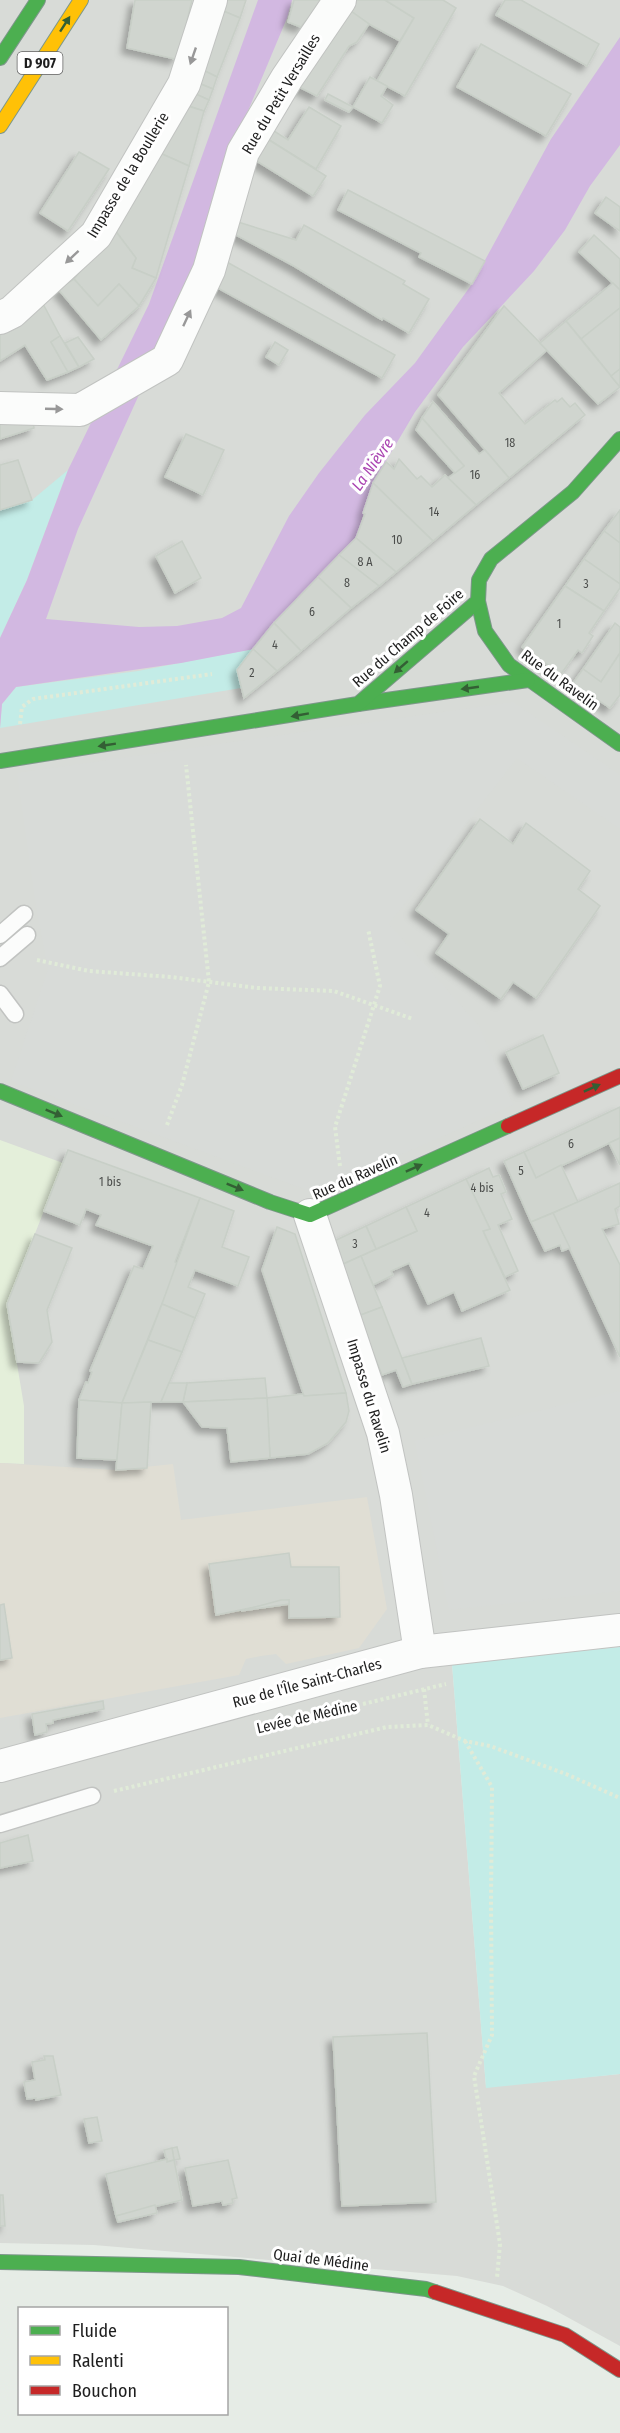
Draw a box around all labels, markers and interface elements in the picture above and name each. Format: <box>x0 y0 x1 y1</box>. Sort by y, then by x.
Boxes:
one-way arrow <box>60 16 71 32</box>
street label: Rue du Petit Versailles <box>238 31 324 157</box>
one-way arrow <box>188 47 198 65</box>
road number: D 907 <box>18 52 63 74</box>
street label: Impasse de la Boullerie <box>83 109 173 241</box>
one-way arrow <box>64 250 79 264</box>
one-way arrow <box>182 309 191 326</box>
one-way arrow <box>45 404 64 413</box>
water label: La Nièvre <box>347 434 398 494</box>
house number: 18 <box>505 436 515 450</box>
house number: 16 <box>470 468 480 482</box>
house number: 14 <box>429 505 439 519</box>
house number: 10 <box>392 533 402 547</box>
house number: 8 A <box>357 555 373 569</box>
house number: 8 <box>344 576 350 590</box>
house number: 3 <box>583 577 589 591</box>
street label: Rue du Champ de Foire <box>349 585 467 691</box>
house number: 6 <box>309 605 315 619</box>
house number: 1 <box>557 617 561 631</box>
house number: 4 <box>272 638 278 652</box>
street label: Rue du Ravelin <box>518 646 602 714</box>
one-way arrow <box>393 660 409 673</box>
house number: 2 <box>249 666 255 680</box>
one-way arrow <box>460 684 479 693</box>
one-way arrow <box>290 710 309 719</box>
one-way arrow <box>98 741 117 750</box>
one-way arrow <box>583 1083 601 1093</box>
one-way arrow <box>45 1109 63 1118</box>
house number: 6 <box>568 1137 574 1151</box>
street label: Rue du Ravelin <box>310 1150 400 1204</box>
one-way arrow <box>406 1164 423 1173</box>
house number: 5 <box>518 1164 524 1178</box>
house number: 1 bis <box>99 1175 121 1189</box>
house number: 4 bis <box>470 1181 494 1195</box>
one-way arrow <box>226 1182 244 1192</box>
house number: 4 <box>424 1206 430 1220</box>
house number: 3 <box>352 1237 358 1251</box>
street label: Impasse du Ravelin <box>343 1337 395 1455</box>
street label: Rue de l'Île Saint-Charles <box>231 1654 383 1712</box>
street label: Levée de Médine <box>255 1697 359 1737</box>
street label: Quai de Médine <box>272 2245 370 2275</box>
legend <box>18 2307 228 2415</box>
text: Fluide <box>72 2320 117 2342</box>
text: Ralenti <box>72 2350 124 2372</box>
text: Bouchon <box>72 2380 137 2402</box>

